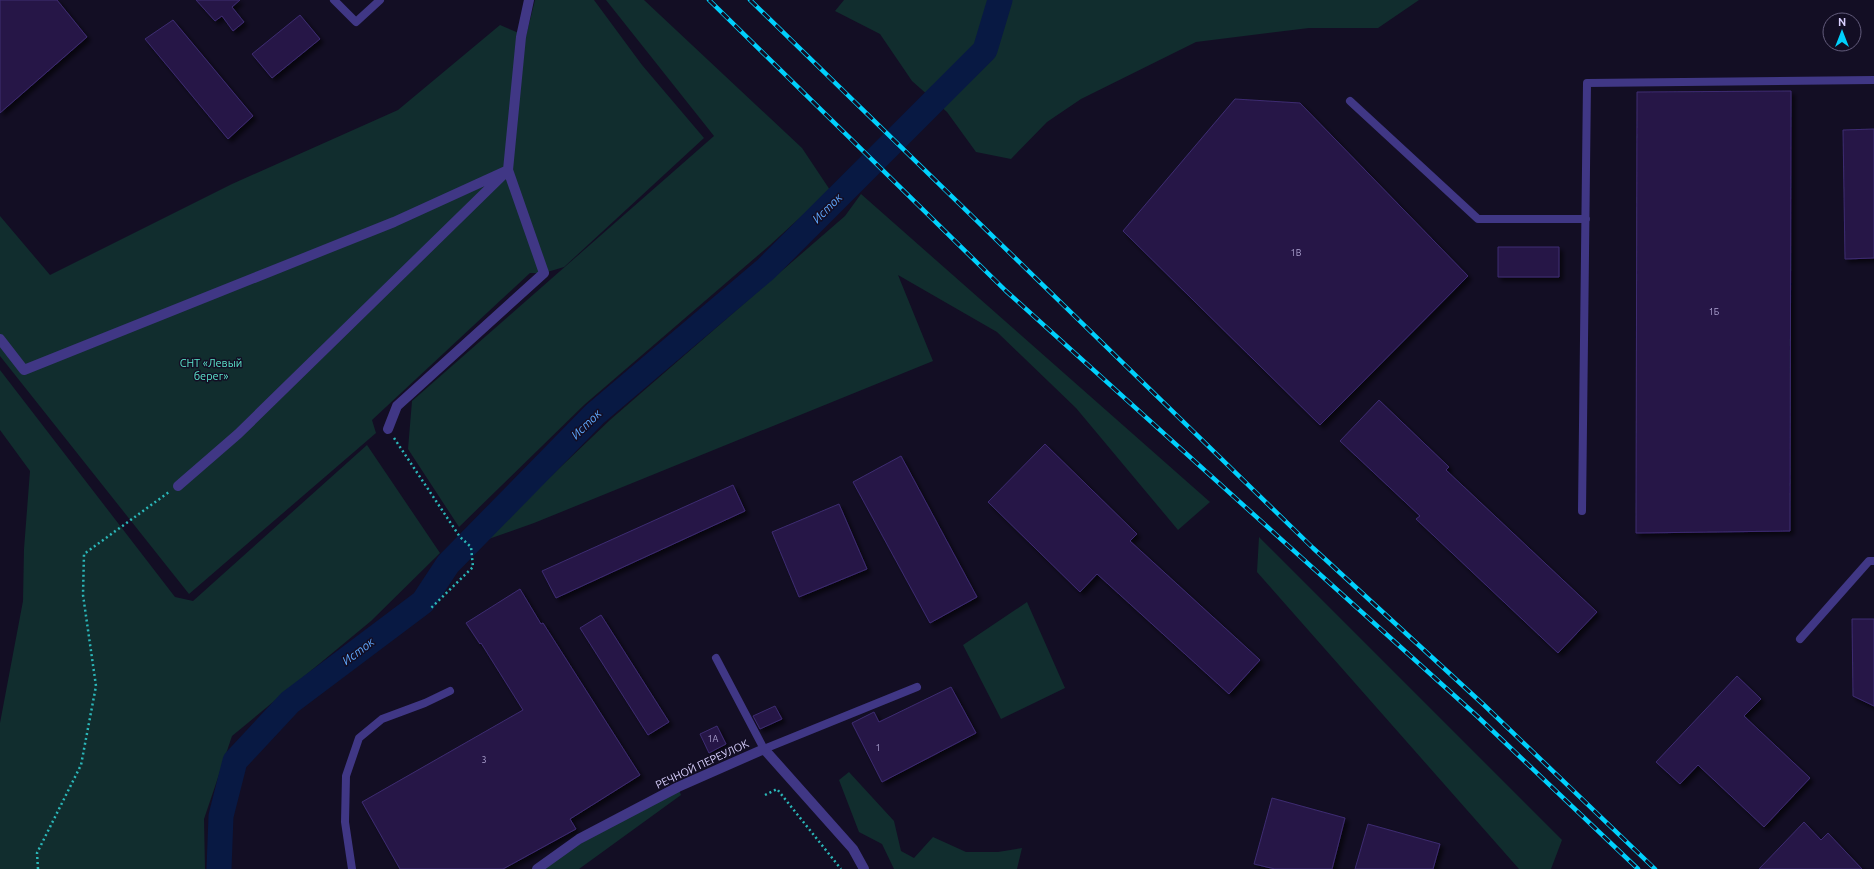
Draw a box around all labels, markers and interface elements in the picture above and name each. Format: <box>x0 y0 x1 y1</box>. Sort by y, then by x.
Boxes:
north arrow <box>1822 12 1862 52</box>
text: N <box>1838 16 1846 28</box>
water label: Исток <box>809 190 845 226</box>
house number: 1В <box>1291 248 1302 258</box>
house number: 1Б <box>1709 307 1720 317</box>
park label: СНТ «Левый берег» <box>180 357 242 382</box>
water label: Исток <box>568 406 604 441</box>
water label: Исток <box>339 634 377 667</box>
house number: 1А <box>708 734 719 744</box>
street label: РЕЧНОЙ ПЕРЕУЛОК <box>654 737 751 791</box>
house number: 1 <box>875 743 881 753</box>
house number: 3 <box>481 755 487 765</box>

